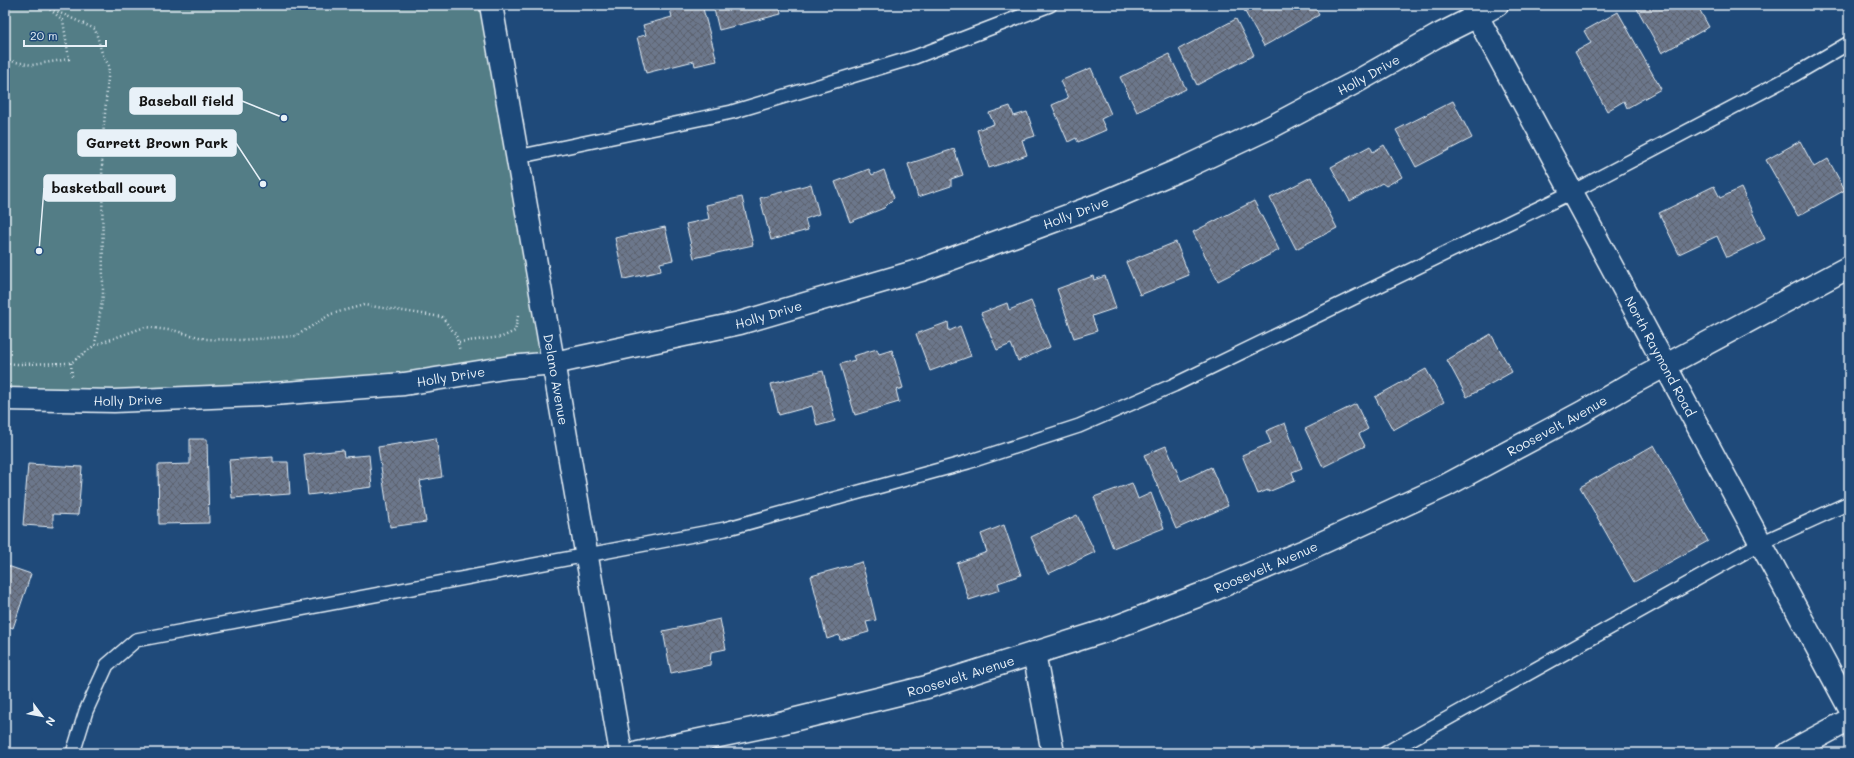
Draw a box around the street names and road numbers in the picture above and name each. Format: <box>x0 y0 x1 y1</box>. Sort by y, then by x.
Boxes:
street label: Holly Drive <box>1334 50 1403 98</box>
street label: Holly Drive <box>1040 192 1111 232</box>
street label: North Raymond Road <box>1621 293 1700 419</box>
street label: Holly Drive <box>733 296 804 332</box>
street label: Delano Avenue <box>540 332 573 426</box>
street label: Holly Drive <box>415 362 486 390</box>
street label: Holly Drive <box>93 390 163 409</box>
street label: Roosevelt Avenue <box>1504 391 1610 459</box>
street label: Roosevelt Avenue <box>1211 537 1320 596</box>
street label: Roosevelt Avenue <box>905 651 1016 700</box>

